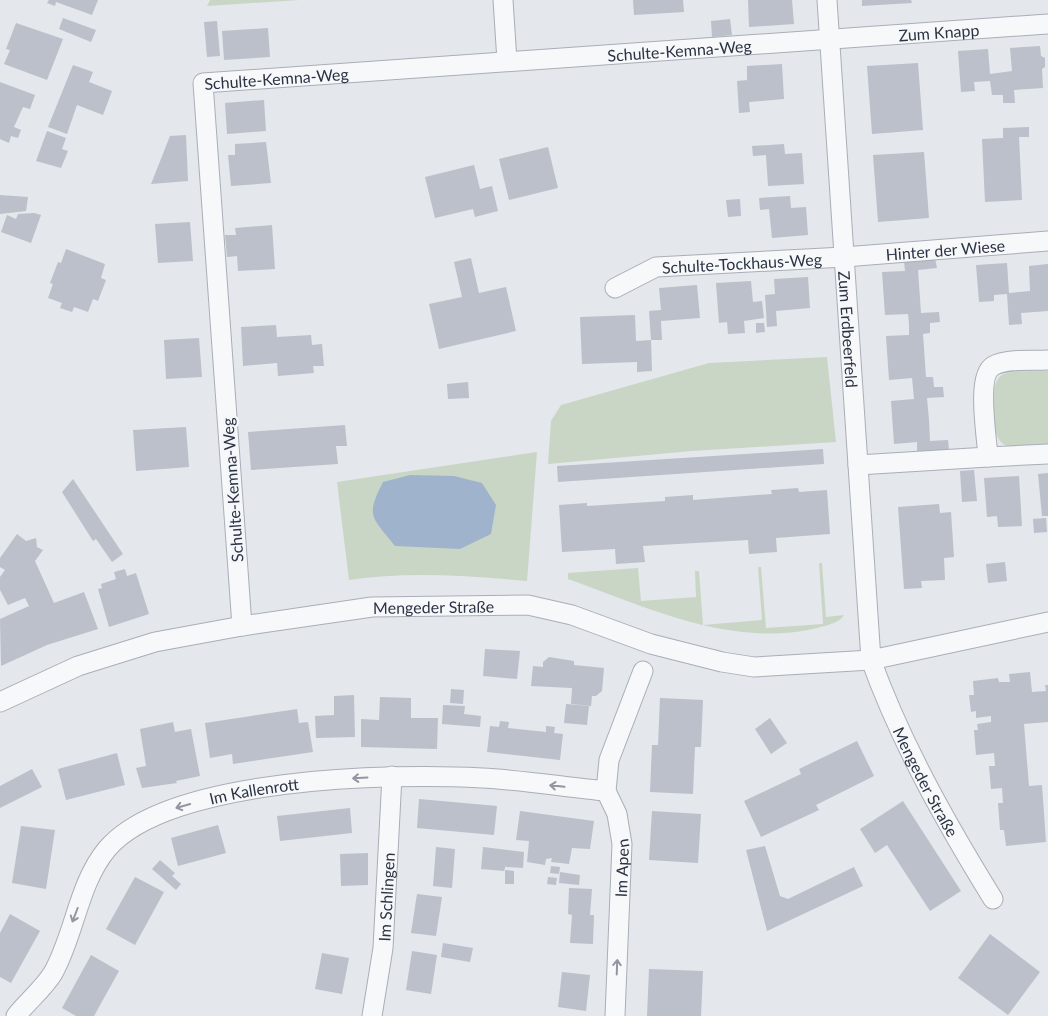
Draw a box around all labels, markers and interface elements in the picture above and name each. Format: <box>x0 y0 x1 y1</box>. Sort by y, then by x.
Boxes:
street label: Zum Knapp <box>898 19 980 44</box>
street label: Schulte-Kemna-Weg <box>607 35 752 64</box>
street label: Schulte-Kemna-Weg <box>204 63 349 92</box>
street label: Hinter der Wiese <box>885 235 1006 263</box>
street label: Schulte-Tockhaus-Weg <box>661 249 822 276</box>
street label: Zum Erdbeerfeld <box>836 270 862 388</box>
street label: Schulte-Kemna-Weg <box>217 417 247 563</box>
street label: Mengeder Straße <box>373 596 494 616</box>
street label: Mengeder Straße <box>890 723 963 840</box>
street label: Im Kallenrott <box>207 773 300 807</box>
one-way arrow <box>353 774 369 783</box>
one-way arrow <box>550 781 566 791</box>
one-way arrow <box>176 802 192 812</box>
street label: Im Apen <box>610 838 632 898</box>
street label: Im Schlingen <box>374 852 397 942</box>
one-way arrow <box>70 907 80 922</box>
one-way arrow <box>612 960 621 976</box>

